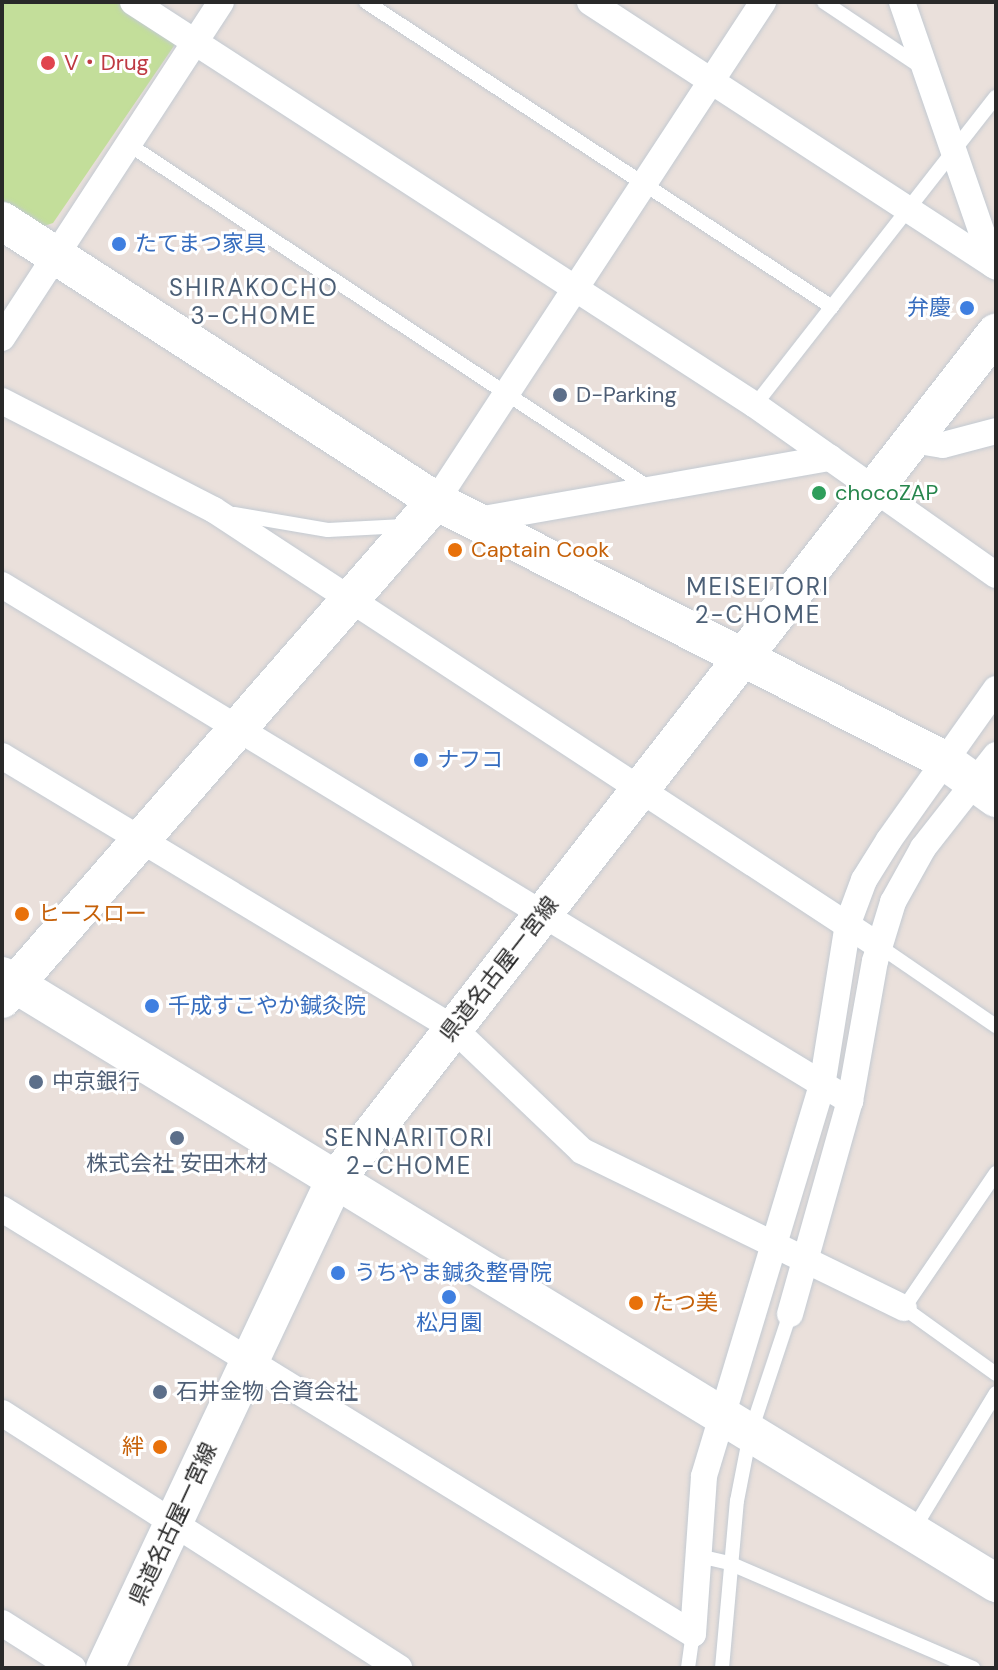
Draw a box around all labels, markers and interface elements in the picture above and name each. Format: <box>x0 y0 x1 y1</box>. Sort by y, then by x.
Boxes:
place label: V・Drug <box>64 50 149 76</box>
marker: V・Drug <box>39 54 57 72</box>
place label: たてまつ家具 <box>135 231 267 257</box>
marker: たてまつ家具 <box>110 235 128 253</box>
district label: SHIRAKOCHO 3-CHOME <box>169 274 339 330</box>
place label: 弁慶 <box>907 295 951 321</box>
marker: 弁慶 <box>958 299 976 317</box>
place label: D-Parking <box>576 382 677 408</box>
marker: D-Parking <box>551 386 569 404</box>
place label: chocoZAP <box>835 480 938 506</box>
marker: chocoZAP <box>810 484 828 502</box>
place label: Captain Cook <box>471 537 609 563</box>
marker: Captain Cook <box>446 541 464 559</box>
district label: MEISEITORI 2-CHOME <box>686 573 830 629</box>
place label: ナフコ <box>437 747 503 773</box>
marker: ナフコ <box>412 751 430 769</box>
street label: 県道名古屋一宮線 <box>434 892 564 1046</box>
place label: ヒースロー <box>38 901 148 927</box>
marker: ヒースロー <box>13 905 31 923</box>
place label: 千成すこやか鍼灸院 <box>168 993 366 1019</box>
marker: 千成すこやか鍼灸院 <box>143 997 161 1015</box>
place label: 中京銀行 <box>52 1069 140 1095</box>
marker: 中京銀行 <box>27 1073 45 1091</box>
district label: SENNARITORI 2-CHOME <box>324 1124 494 1180</box>
marker: 株式会社 安田木材 <box>168 1129 186 1147</box>
place label: 株式会社 安田木材 <box>86 1151 268 1177</box>
place label: うちやま鍼灸整骨院 <box>354 1260 552 1286</box>
marker: うちやま鍼灸整骨院 <box>329 1264 347 1282</box>
marker: 松月園 <box>440 1288 458 1306</box>
place label: たつ美 <box>652 1290 718 1316</box>
marker: たつ美 <box>627 1294 645 1312</box>
place label: 松月園 <box>416 1310 482 1336</box>
place label: 石井金物 合資会社 <box>176 1379 358 1405</box>
marker: 石井金物 合資会社 <box>151 1383 169 1401</box>
place label: 絆 <box>122 1434 144 1460</box>
marker: 絆 <box>151 1438 169 1456</box>
street label: 県道名古屋一宮線 <box>124 1439 222 1609</box>

